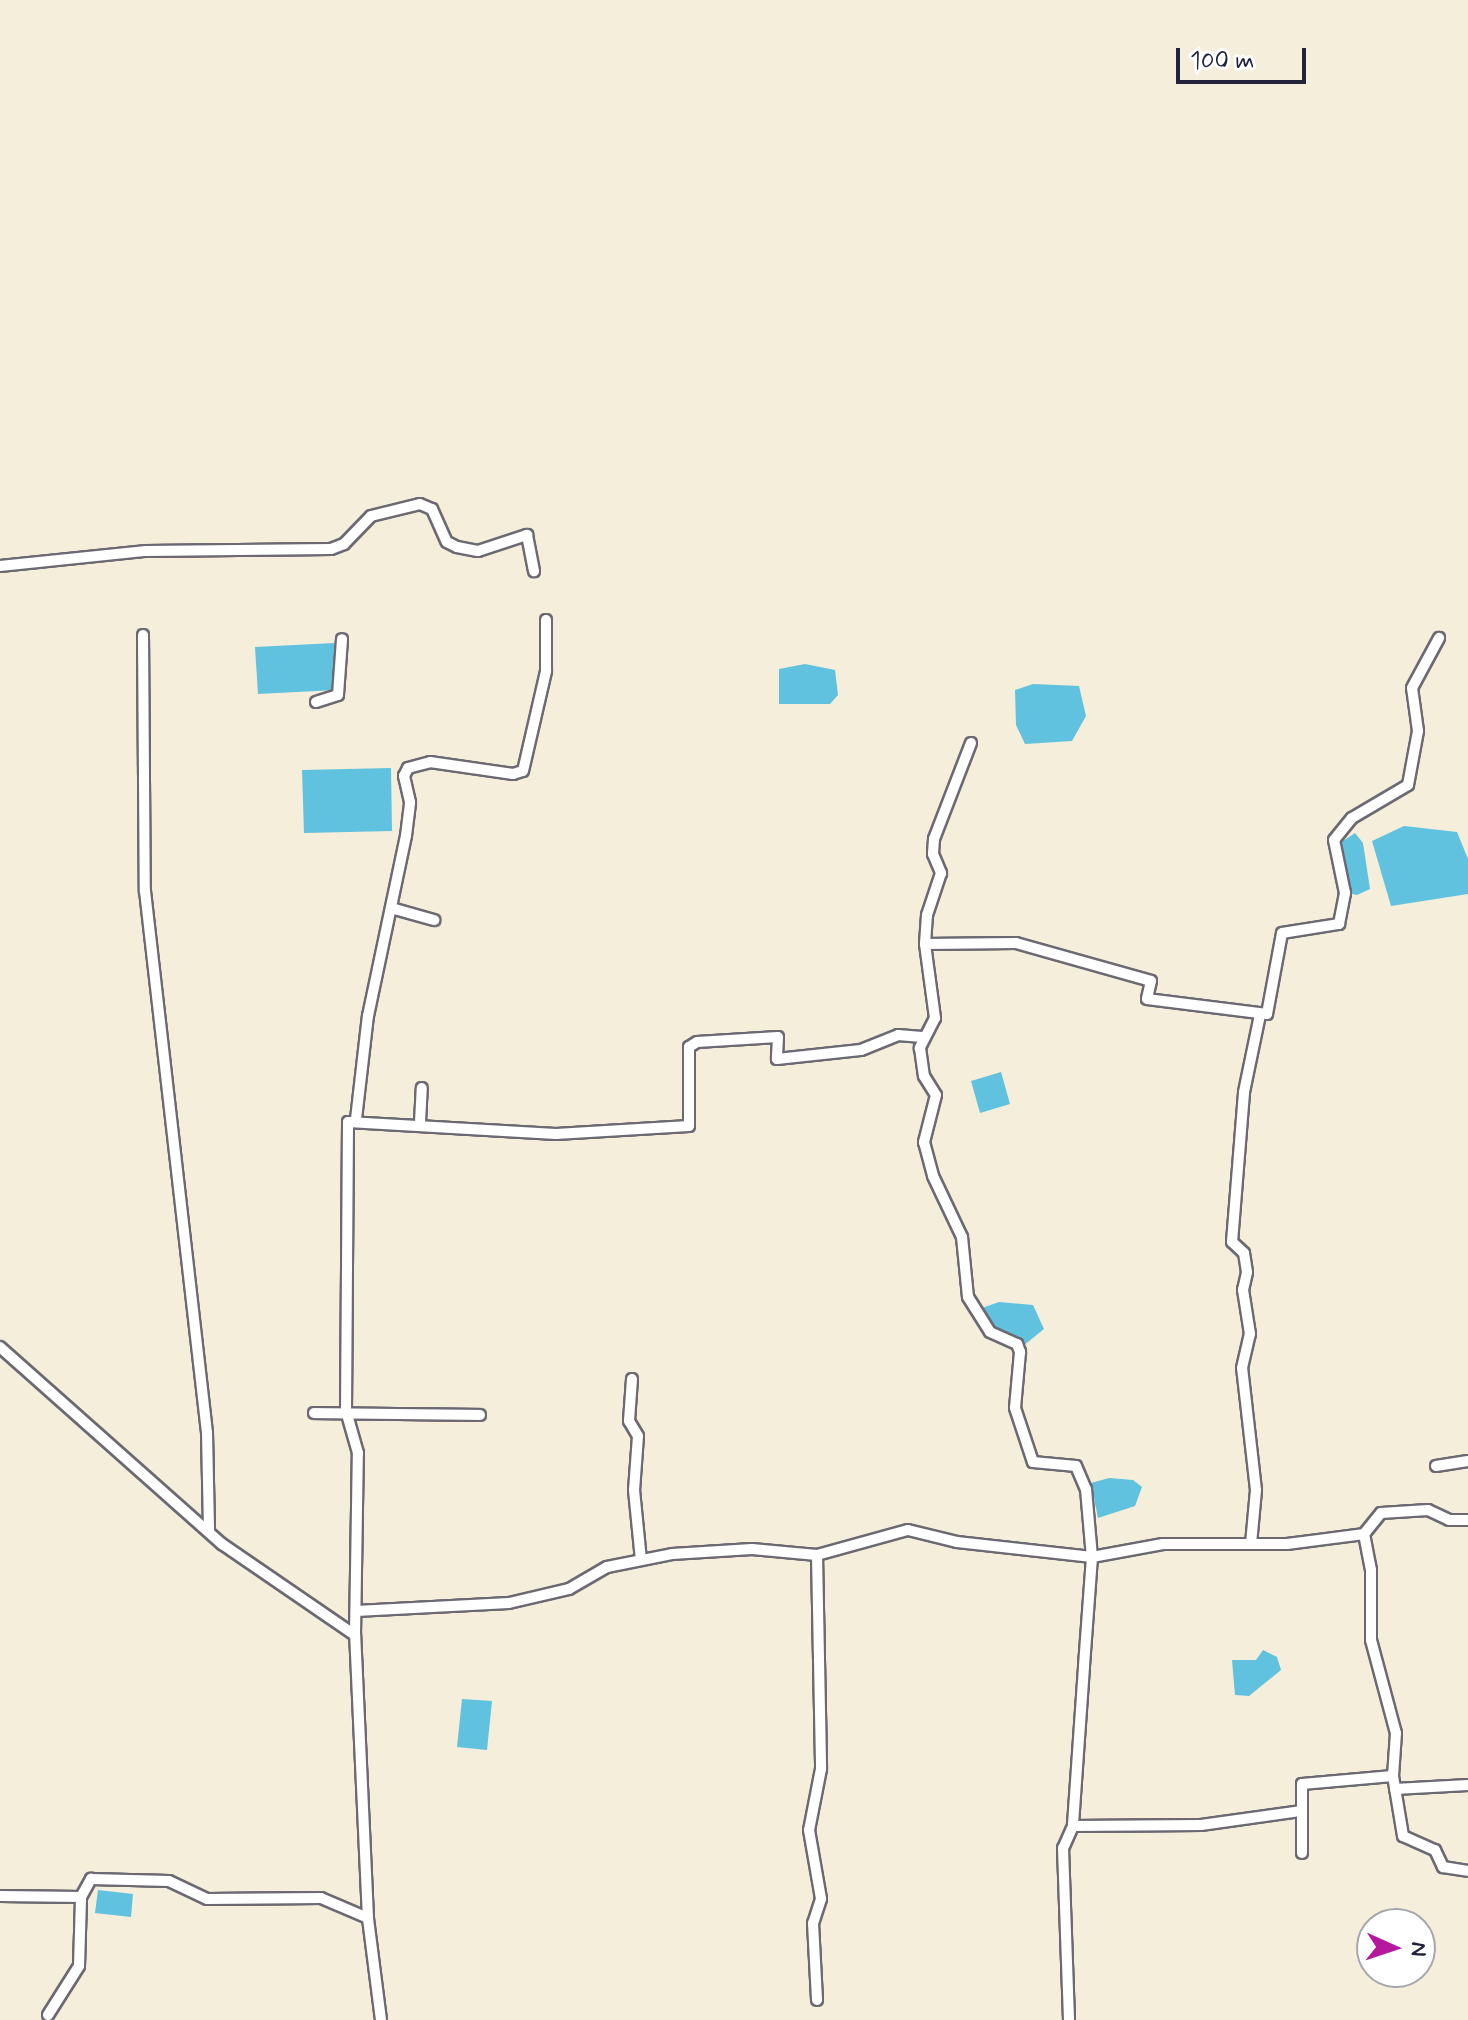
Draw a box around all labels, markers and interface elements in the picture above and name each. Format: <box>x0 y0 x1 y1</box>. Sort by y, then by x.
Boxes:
scale bar <box>1180 32 1310 82</box>
text: 100 m <box>1190 46 1254 77</box>
north arrow <box>1356 1908 1436 1988</box>
text: N <box>1404 1941 1432 1957</box>

